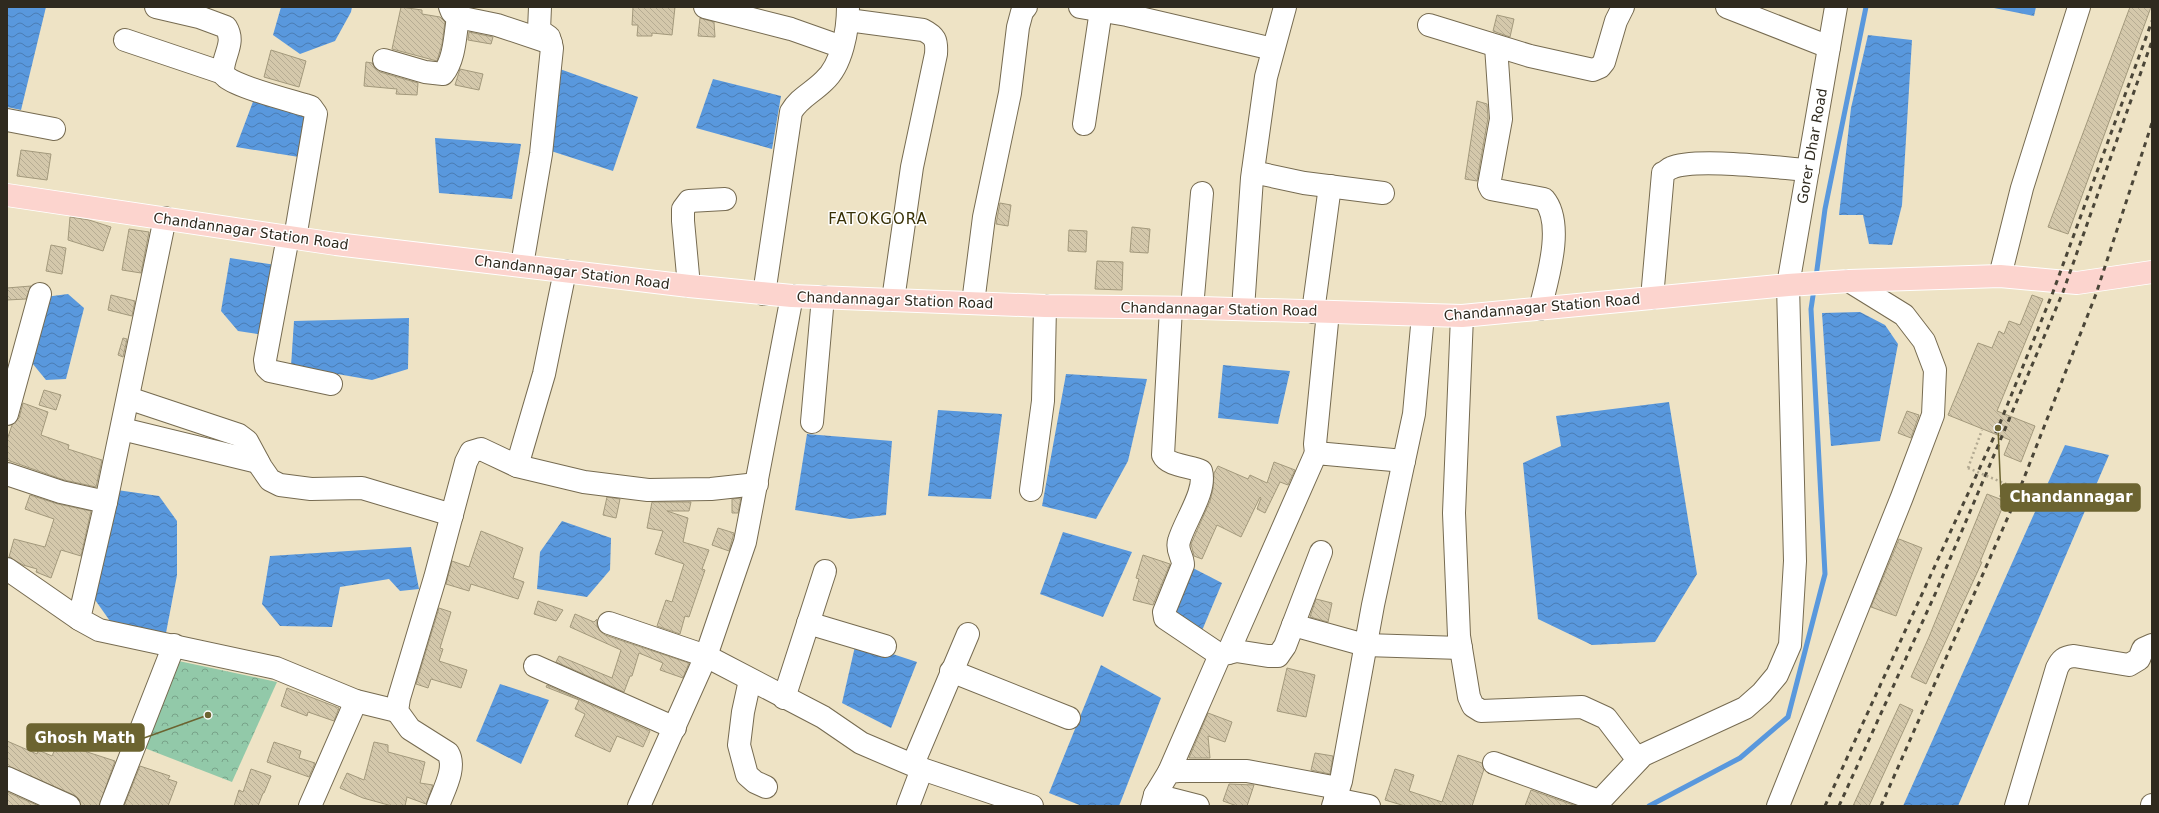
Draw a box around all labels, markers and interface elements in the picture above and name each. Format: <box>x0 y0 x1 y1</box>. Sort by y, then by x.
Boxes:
street label: Gorer Dhar Road <box>1794 87 1830 205</box>
street label: Chandannagar Station Road <box>152 209 350 253</box>
district label: FATOKGORA <box>828 210 928 228</box>
street label: Chandannagar Station Road <box>473 252 671 292</box>
street label: Chandannagar Station Road <box>796 289 994 311</box>
street label: Chandannagar Station Road <box>1443 290 1641 324</box>
street label: Chandannagar Station Road <box>1120 299 1318 319</box>
callout: Chandannagar <box>2001 484 2140 511</box>
text: Chandannagar <box>2009 488 2133 506</box>
callout: Ghosh Math <box>27 724 144 751</box>
text: Ghosh Math <box>34 729 136 747</box>

